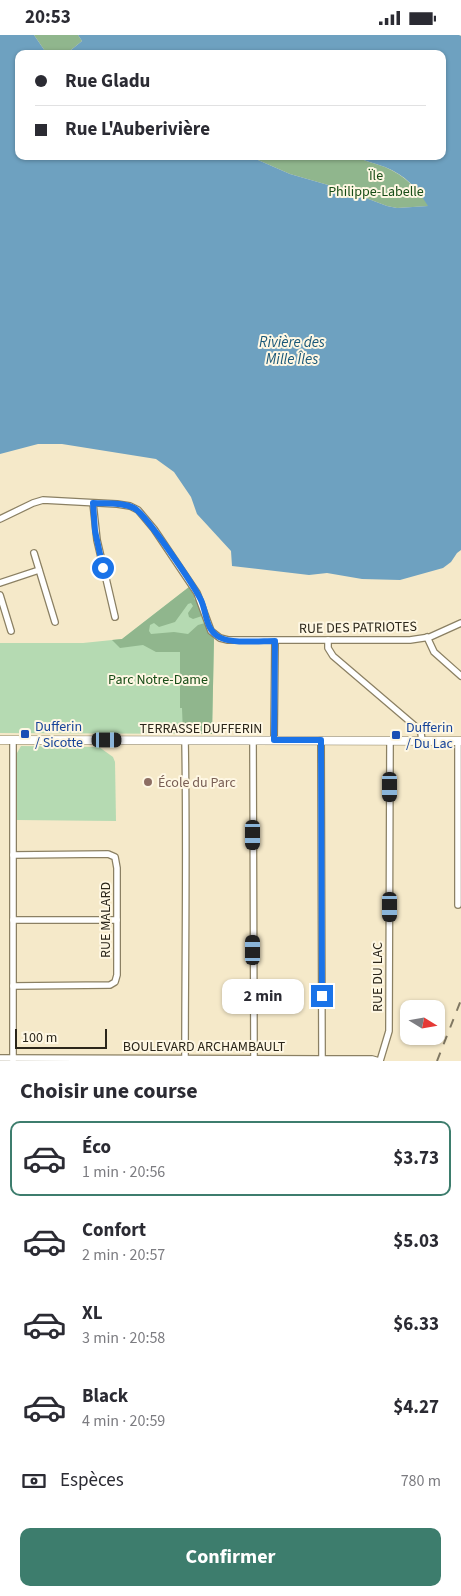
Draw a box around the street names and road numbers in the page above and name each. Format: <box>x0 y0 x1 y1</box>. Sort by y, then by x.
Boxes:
street label: RUE DES PATRIOTES <box>299 617 417 639</box>
street label: TERRASSE DUFFERIN <box>140 719 262 739</box>
street label: RUE MALARD <box>96 882 116 958</box>
street label: RUE DU LAC <box>368 942 388 1012</box>
street label: BOULEVARD ARCHAMBAULT <box>123 1037 286 1057</box>

